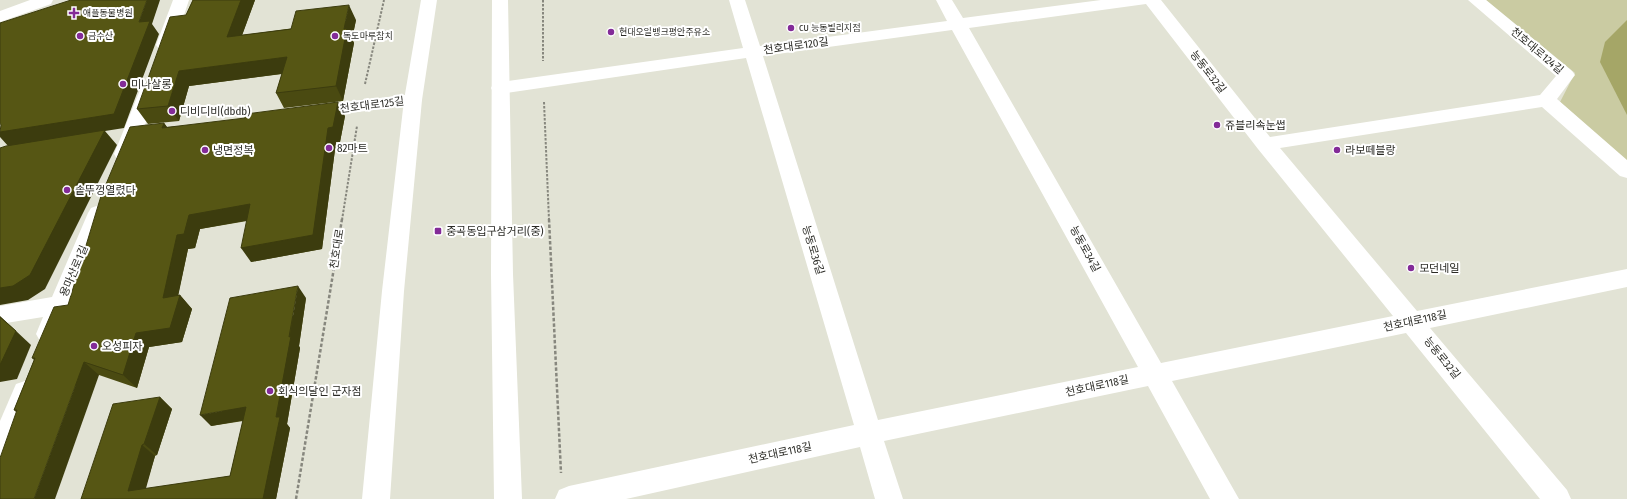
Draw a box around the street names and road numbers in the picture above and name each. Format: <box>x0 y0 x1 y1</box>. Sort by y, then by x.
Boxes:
street label: 천호대로124길 <box>1508 25 1566 77</box>
street label: 천호대로120길 <box>763 35 829 57</box>
street label: 능동로32길 <box>1187 48 1229 96</box>
street label: 천호대로125길 <box>339 95 405 115</box>
street label: 능동로36길 <box>799 224 827 276</box>
street label: 능동로34길 <box>1067 224 1103 274</box>
street label: 천호대로 <box>327 228 347 270</box>
street label: 용마산로1길 <box>57 243 91 299</box>
street label: 천호대로118길 <box>1382 308 1448 334</box>
street label: 능동로32길 <box>1421 334 1463 382</box>
street label: 천호대로118길 <box>1064 373 1130 399</box>
street label: 천호대로118길 <box>747 440 813 466</box>

